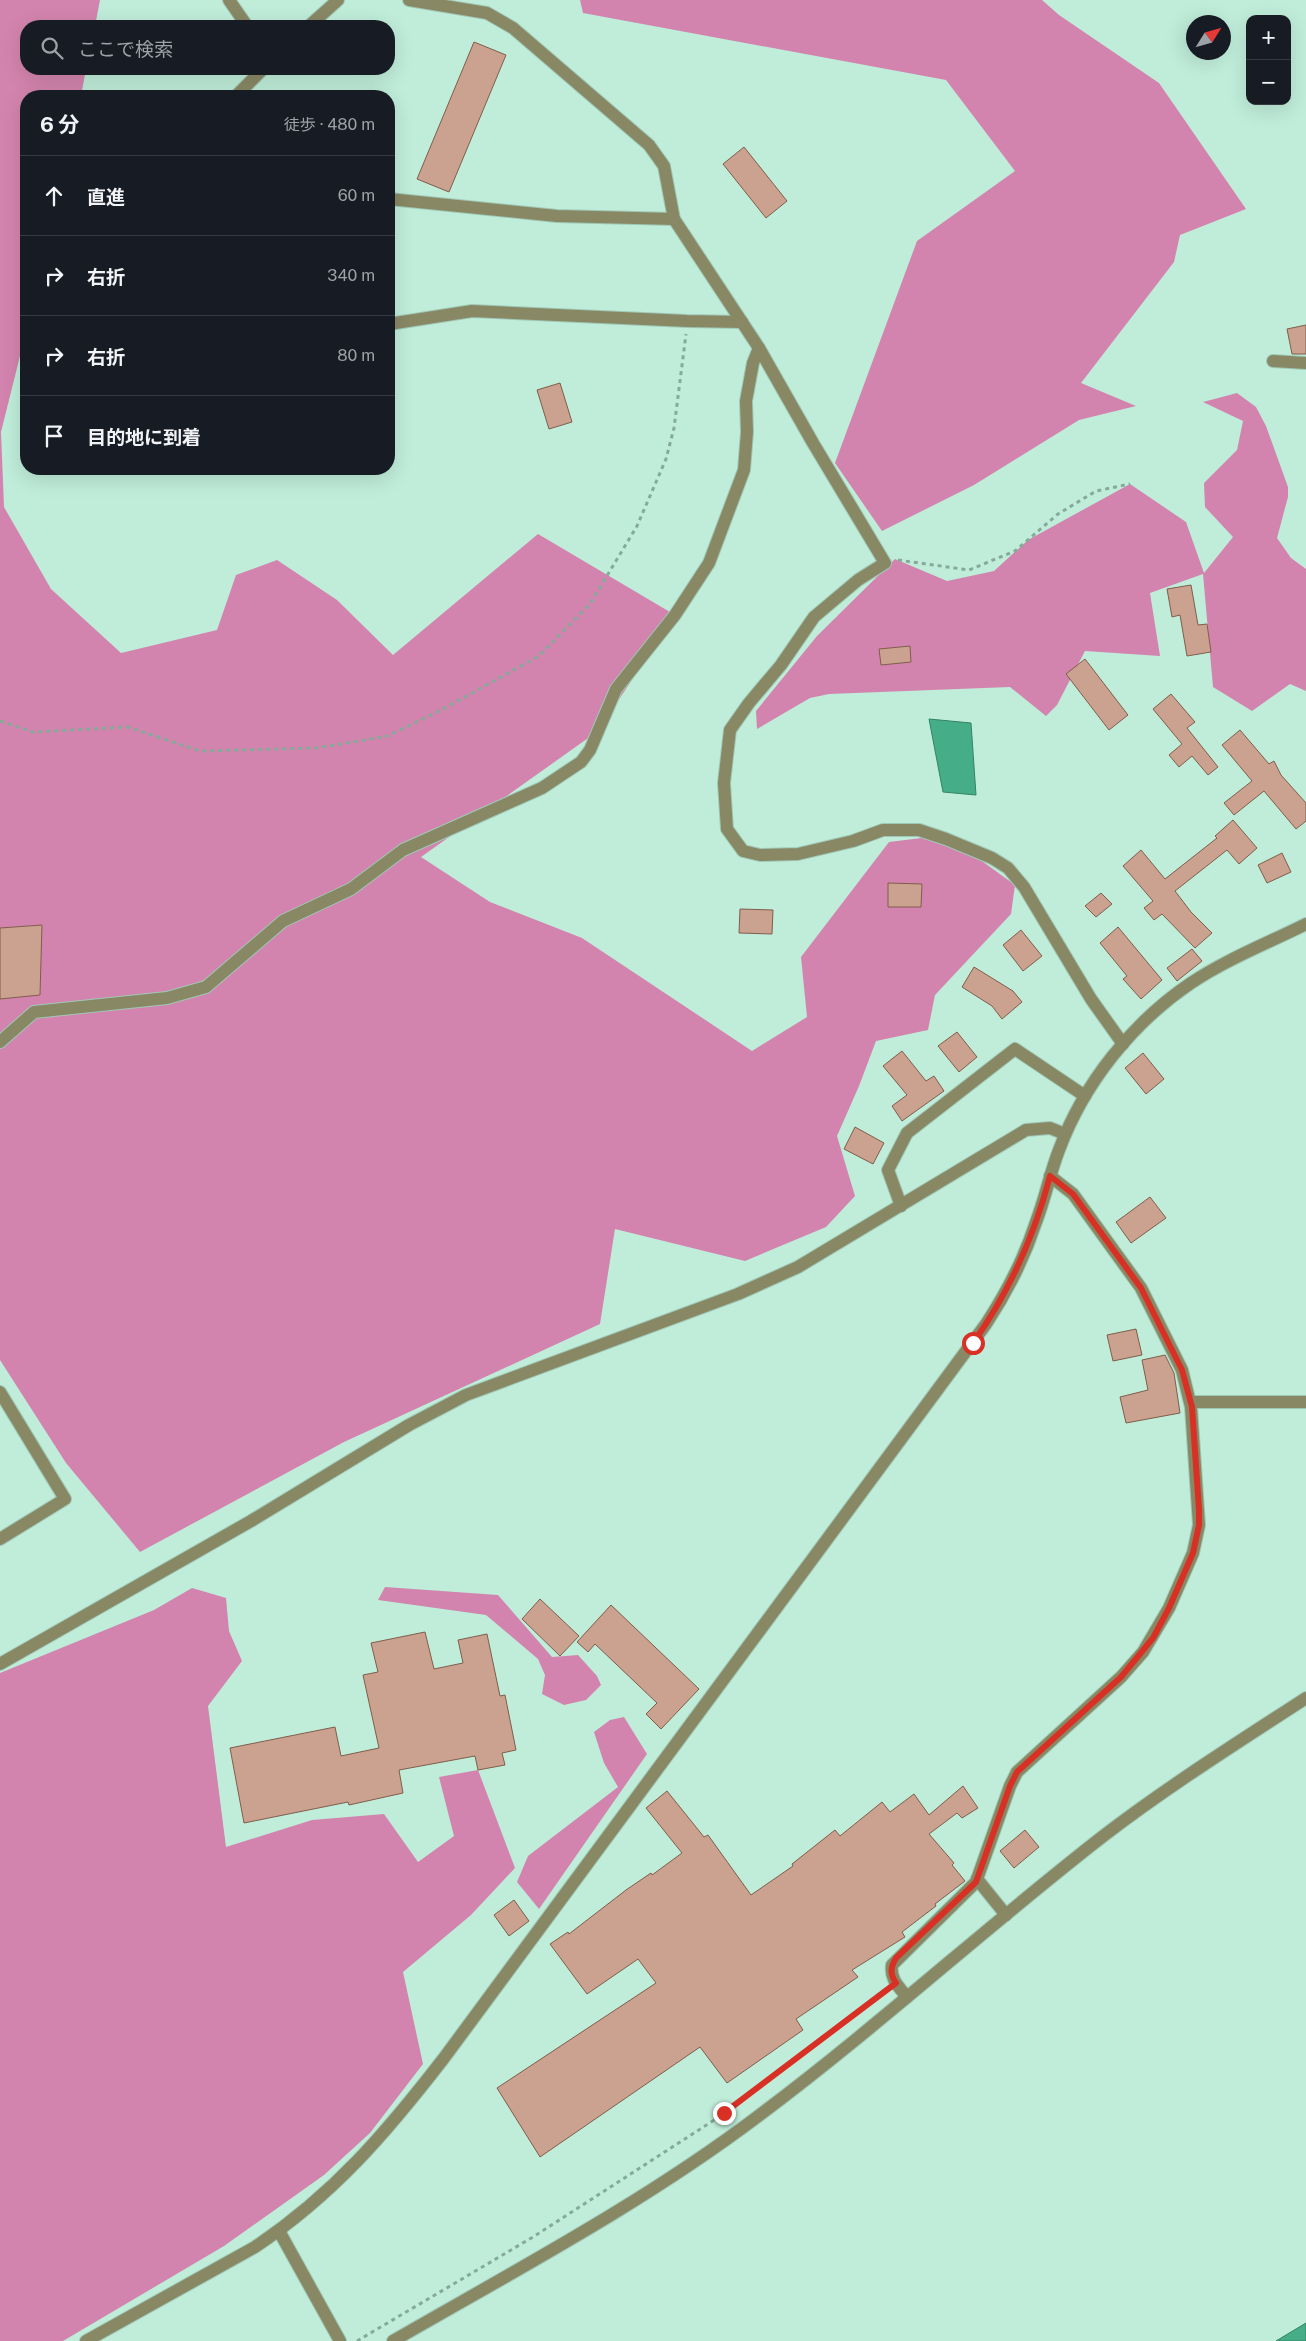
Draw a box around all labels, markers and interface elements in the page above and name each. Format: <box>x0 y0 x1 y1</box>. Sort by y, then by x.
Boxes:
north arrow <box>1186 15 1231 60</box>
map controls <box>1246 15 1291 105</box>
button: + <box>1246 15 1291 60</box>
search box <box>20 20 395 75</box>
icon: search <box>38 34 66 62</box>
text: ここで検索 <box>78 38 173 60</box>
button: − <box>1246 60 1291 105</box>
text: 6 分 <box>40 112 80 137</box>
text: 徒歩 · 480 m <box>284 115 375 134</box>
icon: ahead <box>40 182 68 210</box>
text: 直進 <box>87 186 125 208</box>
text: 60 m <box>338 186 375 205</box>
icon: right <box>40 262 68 290</box>
text: 右折 <box>87 266 125 288</box>
text: 340 m <box>327 266 375 285</box>
icon: right <box>40 342 68 370</box>
text: 右折 <box>87 346 125 368</box>
text: 80 m <box>337 346 375 365</box>
icon: arrive <box>40 422 68 450</box>
text: 目的地に到着 <box>87 426 201 448</box>
route start <box>962 1332 985 1355</box>
route end <box>713 2102 736 2125</box>

